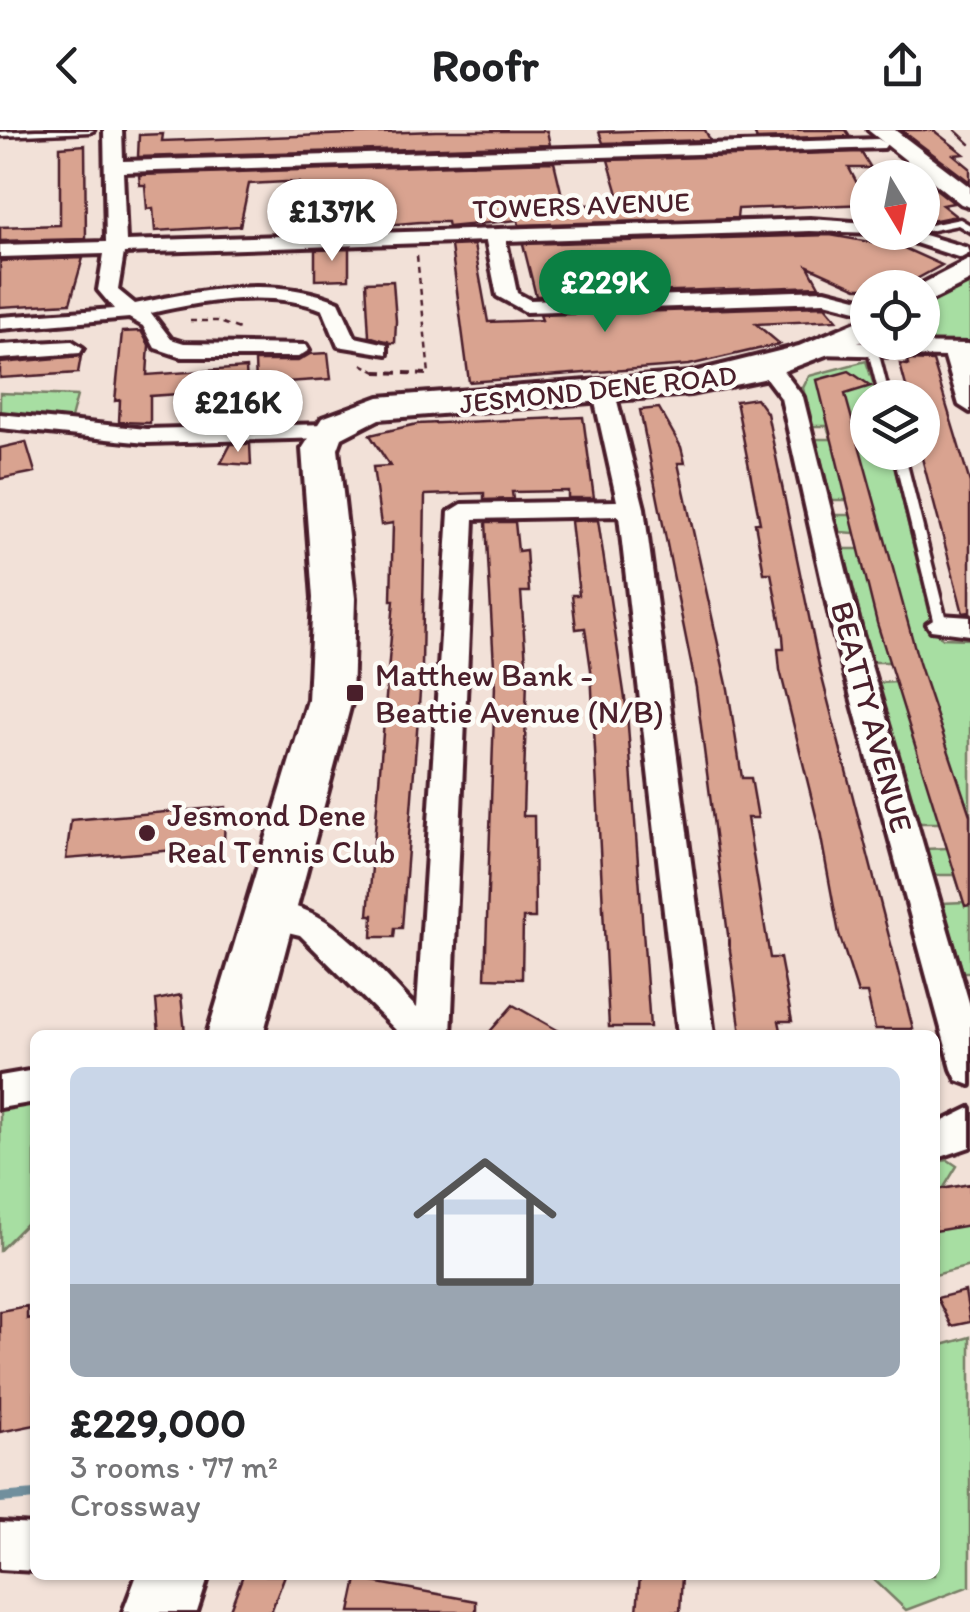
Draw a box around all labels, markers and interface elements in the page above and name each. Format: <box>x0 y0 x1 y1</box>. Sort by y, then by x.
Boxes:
icon: back <box>40 38 95 93</box>
text: Roofr <box>432 38 538 92</box>
icon: share <box>875 38 930 93</box>
north arrow <box>850 160 940 250</box>
map controls <box>850 160 940 470</box>
pin: £137K <box>262 179 402 264</box>
street label: TOWERS AVENUE <box>472 184 690 226</box>
text: £137K <box>289 192 375 230</box>
pin: £229K <box>535 250 675 335</box>
text: £229K <box>561 263 649 301</box>
button: locate <box>850 270 940 360</box>
street label: JESMOND DENE ROAD <box>458 358 738 420</box>
pin: £216K <box>168 370 308 455</box>
button: layers <box>850 380 940 470</box>
text: £216K <box>195 383 281 421</box>
street label: BEATTY AVENUE <box>823 597 921 837</box>
place label: Matthew Bank - Beattie Avenue (N/B) <box>375 656 664 731</box>
marker: Matthew Bank - Beattie Avenue (N/B) <box>344 682 366 704</box>
place label: Jesmond Dene Real Tennis Club <box>167 796 395 871</box>
marker: Jesmond Dene Real Tennis Club <box>136 822 158 844</box>
icon: home <box>395 1132 575 1312</box>
text: £229,000 <box>70 1397 246 1448</box>
text: 3 rooms · 77 m² <box>70 1448 278 1486</box>
text: Crossway <box>70 1486 201 1524</box>

